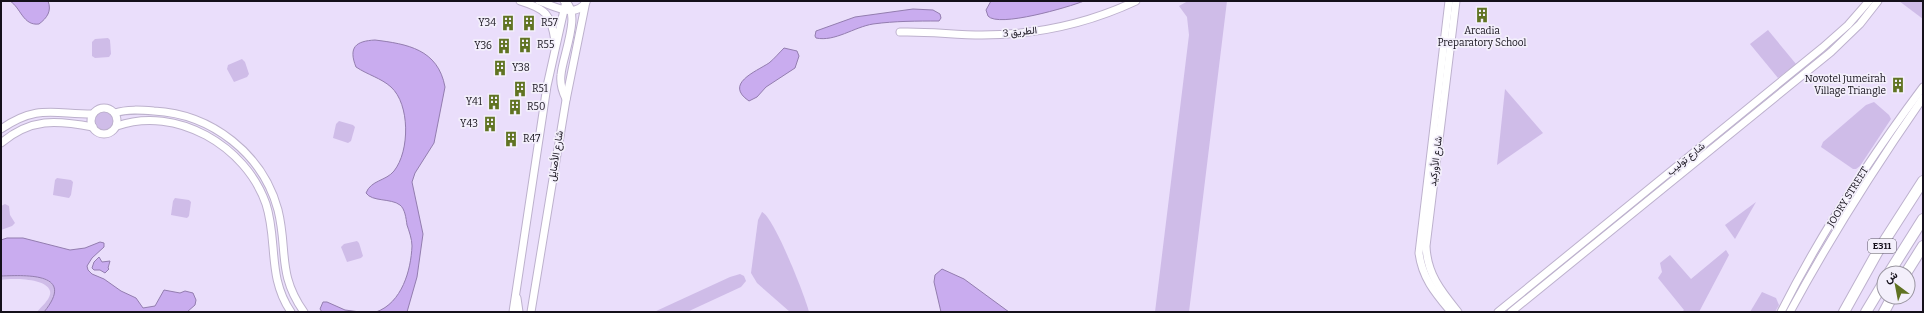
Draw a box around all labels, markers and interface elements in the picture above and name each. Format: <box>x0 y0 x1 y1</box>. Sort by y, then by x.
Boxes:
building icon: Arcadia Preparatory School <box>1473 6 1491 24</box>
building icon: Y34 <box>499 14 517 32</box>
building icon: R57 <box>520 14 538 32</box>
place label: Y34 <box>478 17 496 29</box>
place label: R57 <box>541 17 558 29</box>
street label: 3 الطريق <box>1002 24 1038 40</box>
place label: Arcadia Preparatory School <box>1437 25 1527 49</box>
building icon: R55 <box>516 36 534 54</box>
building icon: Y36 <box>495 37 513 55</box>
place label: R55 <box>537 39 554 51</box>
place label: Y36 <box>474 40 492 52</box>
building icon: Y38 <box>491 59 509 77</box>
place label: Y38 <box>512 62 530 74</box>
place label: Novotel Jumeirah Village Triangle <box>1805 73 1887 97</box>
building icon: Novotel Jumeirah Village Triangle <box>1889 76 1907 94</box>
building icon: R51 <box>511 80 529 98</box>
place label: R51 <box>532 83 548 95</box>
building icon: Y41 <box>485 93 503 111</box>
place label: Y41 <box>466 96 482 108</box>
building icon: R50 <box>506 98 524 116</box>
place label: R50 <box>527 101 545 113</box>
building icon: Y43 <box>481 115 499 133</box>
place label: Y43 <box>460 118 478 130</box>
building icon: R47 <box>502 130 520 148</box>
street label: شارع الأصايل <box>546 130 566 182</box>
place label: R47 <box>523 133 540 145</box>
street label: شارع الأوركيد <box>1427 135 1445 187</box>
street label: شارع توليب <box>1665 140 1708 178</box>
street label: JOORY STREET <box>1824 165 1871 230</box>
road number: E311 <box>1868 239 1896 253</box>
north arrow <box>1876 265 1916 305</box>
text: ش <box>1882 268 1900 286</box>

